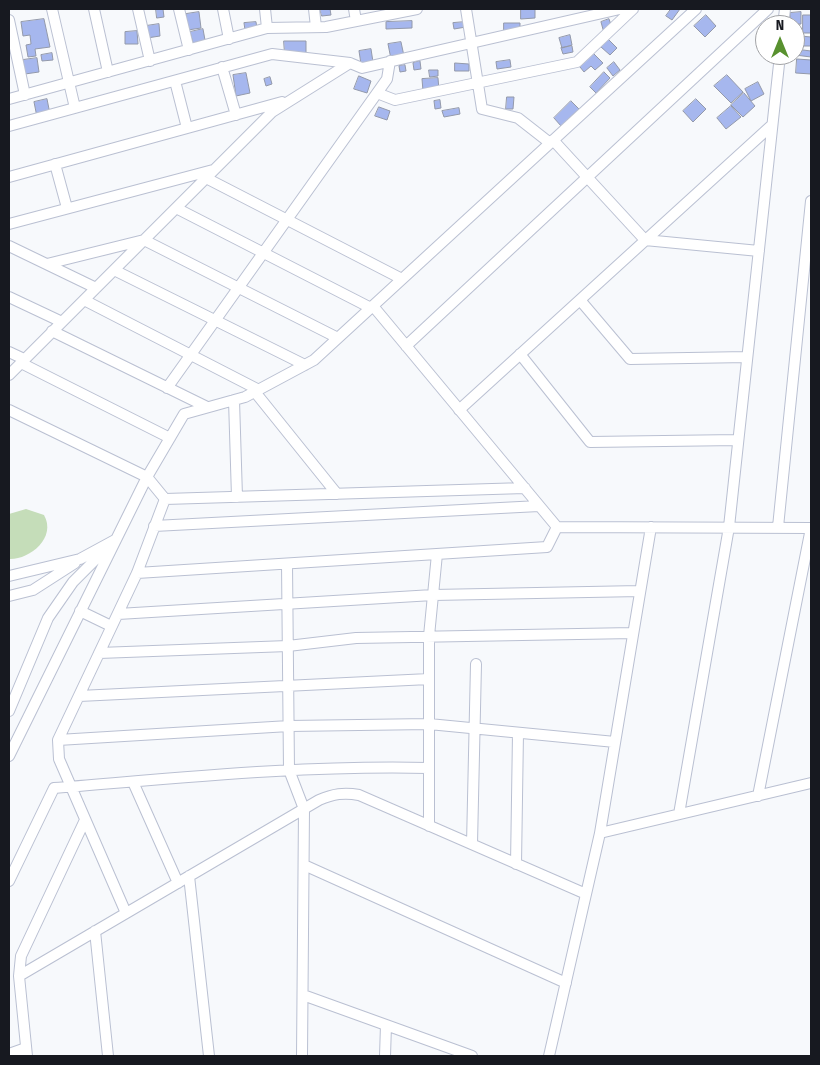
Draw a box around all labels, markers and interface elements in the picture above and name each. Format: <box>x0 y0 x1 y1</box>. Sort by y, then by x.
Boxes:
north arrow <box>755 15 805 65</box>
text: N <box>776 17 784 34</box>

